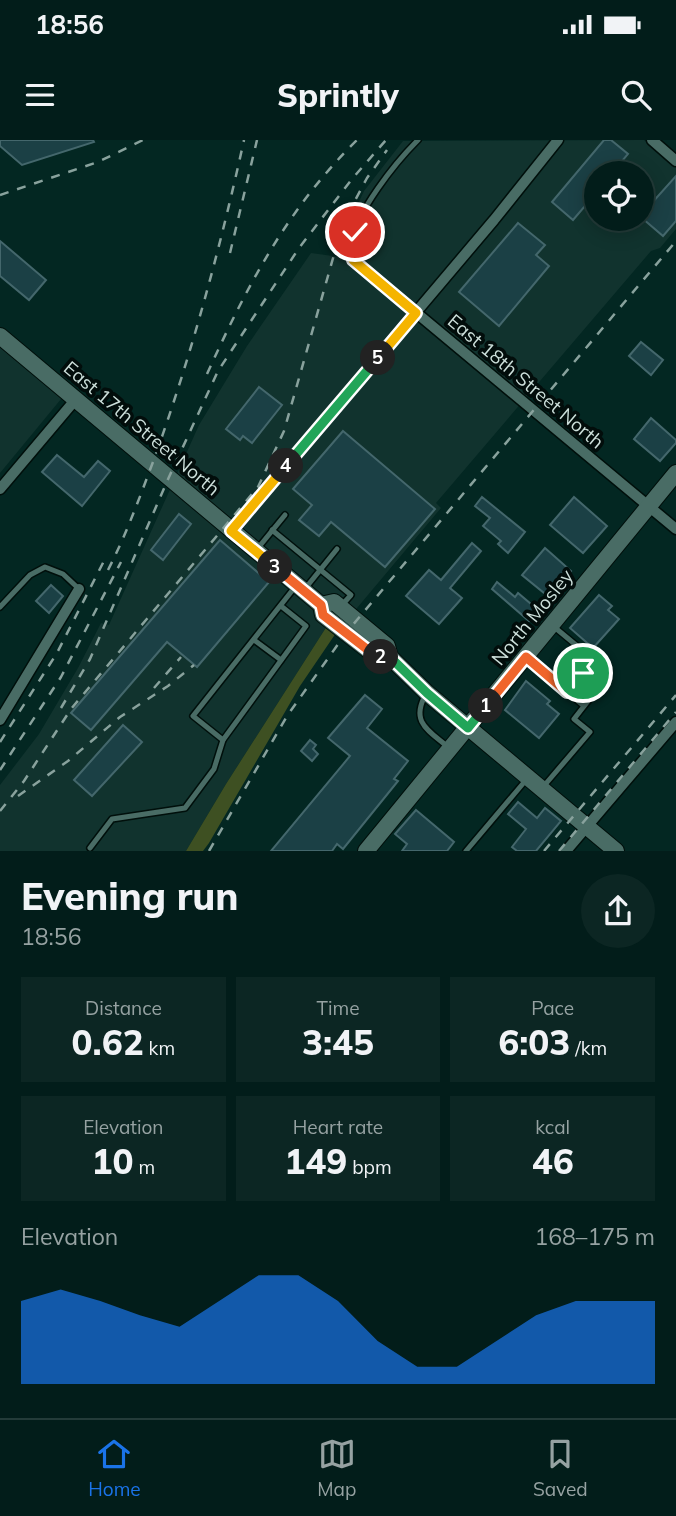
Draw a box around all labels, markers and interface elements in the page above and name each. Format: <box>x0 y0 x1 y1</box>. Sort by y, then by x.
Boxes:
text: 18:56 <box>35 8 104 41</box>
text: Sprintly <box>277 75 399 115</box>
icon: menu <box>21 76 59 114</box>
icon: search <box>617 76 655 114</box>
map controls <box>584 161 654 231</box>
button: locate <box>584 161 654 231</box>
pin <box>325 202 385 262</box>
icon: check <box>336 213 374 251</box>
street label: East 18th Street North <box>443 309 609 453</box>
pin: 5 <box>360 340 396 375</box>
text: 5 <box>372 345 383 369</box>
street label: East 17th Street North <box>59 356 225 500</box>
pin: 4 <box>268 448 304 484</box>
text: 4 <box>280 453 291 477</box>
pin: 3 <box>258 550 292 584</box>
text: 3 <box>269 554 280 578</box>
street label: North Mosley <box>486 564 578 670</box>
pin: 2 <box>364 640 398 674</box>
pin <box>553 643 613 703</box>
text: 2 <box>375 644 386 668</box>
icon: arrive <box>564 654 602 692</box>
pin: 1 <box>468 688 504 724</box>
text: 1 <box>480 693 491 717</box>
text: Evening run <box>21 872 239 920</box>
button: share <box>581 874 655 948</box>
text: 18:56 <box>21 922 81 951</box>
text: Distance <box>85 996 162 1020</box>
text: Time <box>316 996 360 1020</box>
text: Pace <box>531 996 574 1020</box>
text: 0.62 <box>72 1020 144 1064</box>
text: 3:45 <box>302 1020 374 1064</box>
text: 6:03 <box>498 1020 570 1064</box>
text: km <box>144 1036 175 1060</box>
text: /km <box>570 1036 607 1060</box>
text: Elevation <box>83 1115 164 1139</box>
text: Heart rate <box>293 1115 383 1139</box>
text: kcal <box>535 1115 570 1139</box>
text: 10 <box>91 1139 134 1183</box>
text: 149 <box>284 1139 347 1183</box>
text: 46 <box>532 1139 574 1183</box>
text: m <box>134 1155 155 1179</box>
text: bpm <box>347 1155 392 1179</box>
text: Elevation <box>21 1222 118 1251</box>
text: 168–175 m <box>534 1222 655 1251</box>
tab: Home <box>88 1435 141 1501</box>
tab: Map <box>317 1435 356 1501</box>
tab: Saved <box>533 1435 588 1501</box>

